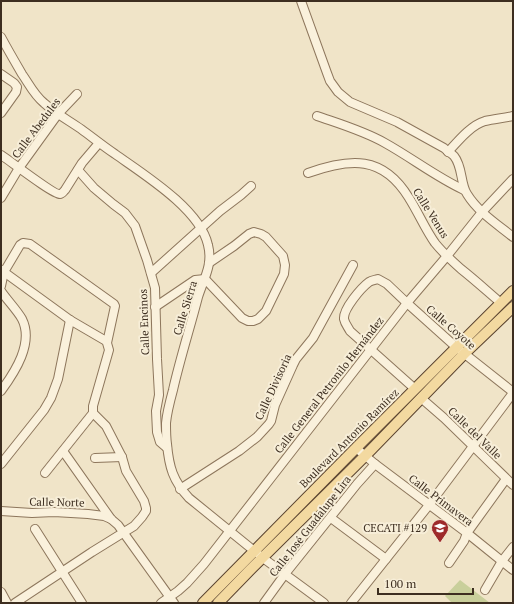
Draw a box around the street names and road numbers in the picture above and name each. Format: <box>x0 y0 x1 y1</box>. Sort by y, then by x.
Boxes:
street label: Calle Abedules <box>9 95 63 161</box>
street label: Calle Venus <box>410 185 452 241</box>
street label: Calle Sierra <box>170 279 200 337</box>
street label: Calle Encinos <box>136 288 152 355</box>
street label: Calle Coyote <box>423 302 479 353</box>
street label: Calle General Petronilo Hernández <box>271 314 387 456</box>
street label: Calle Divisoria <box>252 351 295 422</box>
street label: Boulevard Antonio Ramírez <box>296 385 402 491</box>
street label: Calle del Valle <box>445 404 505 462</box>
street label: Calle Primavera <box>406 471 476 529</box>
street label: Calle José Guadalupe Lira <box>266 472 354 579</box>
street label: Calle Norte <box>29 495 85 509</box>

